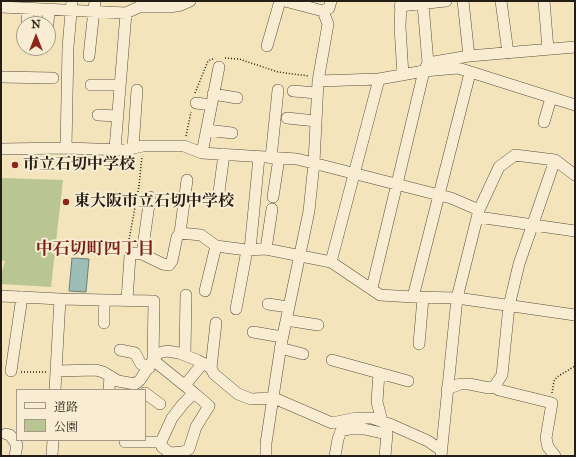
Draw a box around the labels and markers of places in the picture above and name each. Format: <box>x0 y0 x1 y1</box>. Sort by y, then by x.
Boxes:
place label: 市立石切中学校 <box>23 155 135 175</box>
marker: 市立石切中学校 <box>10 160 20 170</box>
place label: 東大阪市立石切中学校 <box>74 192 234 212</box>
marker: 東大阪市立石切中学校 <box>61 197 71 207</box>

